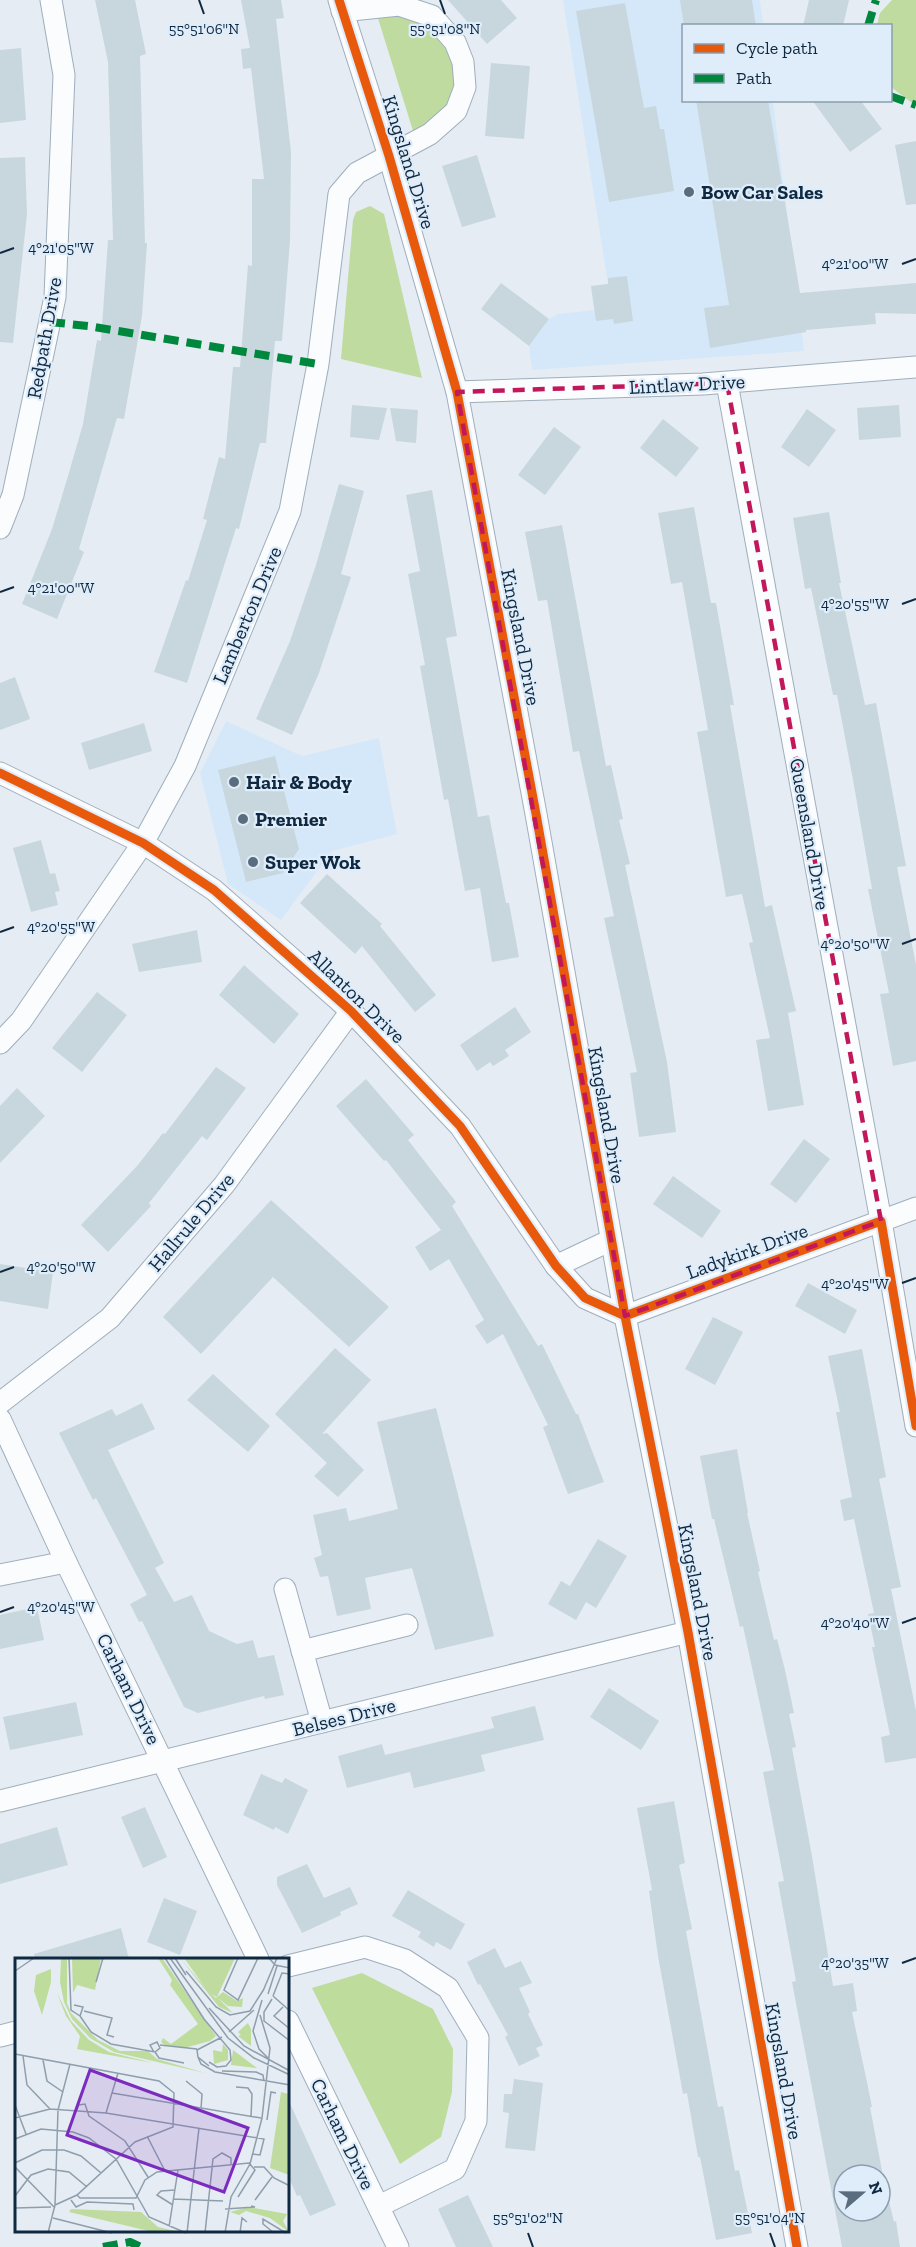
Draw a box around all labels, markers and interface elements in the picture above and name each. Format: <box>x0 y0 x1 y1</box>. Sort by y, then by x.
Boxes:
text: 55°51'06"N <box>169 20 239 38</box>
text: 55°51'08"N <box>410 20 480 38</box>
legend <box>682 24 892 102</box>
text: Cycle path <box>736 37 818 59</box>
text: Path <box>736 67 772 89</box>
street label: Kingsland Drive <box>377 92 441 232</box>
place label: Bow Car Sales <box>701 180 823 204</box>
marker: Bow Car Sales <box>682 185 696 199</box>
text: 4°21'05"W <box>28 239 94 257</box>
text: 4°21'00"W <box>822 255 888 273</box>
street label: Redpath Drive <box>21 275 67 401</box>
street label: Lintlaw Drive <box>628 369 746 399</box>
street label: Lamberton Drive <box>207 543 287 687</box>
street label: Kingsland Drive <box>496 567 546 707</box>
text: 4°21'00"W <box>28 579 94 597</box>
text: 4°20'55"W <box>821 595 889 613</box>
street label: Queensland Drive <box>785 756 835 912</box>
place label: Hair & Body <box>246 770 352 794</box>
marker: Hair & Body <box>227 775 241 789</box>
place label: Premier <box>255 807 328 831</box>
marker: Premier <box>236 812 250 826</box>
place label: Super Wok <box>265 850 361 874</box>
marker: Super Wok <box>246 855 260 869</box>
text: 4°20'55"W <box>27 918 95 936</box>
text: 4°20'50"W <box>821 935 889 953</box>
street label: Allanton Drive <box>304 944 410 1048</box>
street label: Kingsland Drive <box>583 1045 631 1185</box>
street label: Hallrule Drive <box>143 1168 239 1276</box>
street label: Ladykirk Drive <box>683 1218 811 1284</box>
text: 4°20'50"W <box>27 1258 95 1276</box>
text: 4°20'45"W <box>821 1275 889 1293</box>
street label: Kingsland Drive <box>673 1522 723 1662</box>
text: 4°20'45"W <box>27 1598 95 1616</box>
text: 4°20'40"W <box>821 1614 889 1632</box>
street label: Carham Drive <box>92 1630 166 1748</box>
street label: Belses Drive <box>290 1693 398 1741</box>
text: 4°20'35"W <box>821 1954 889 1972</box>
inset map <box>15 1958 290 2232</box>
street label: Kingsland Drive <box>760 2001 808 2141</box>
street label: Carham Drive <box>306 2075 380 2193</box>
north arrow <box>832 2163 892 2223</box>
text: N <box>865 2179 887 2197</box>
text: 55°51'02"N <box>493 2209 563 2227</box>
text: 55°51'04"N <box>735 2209 805 2227</box>

